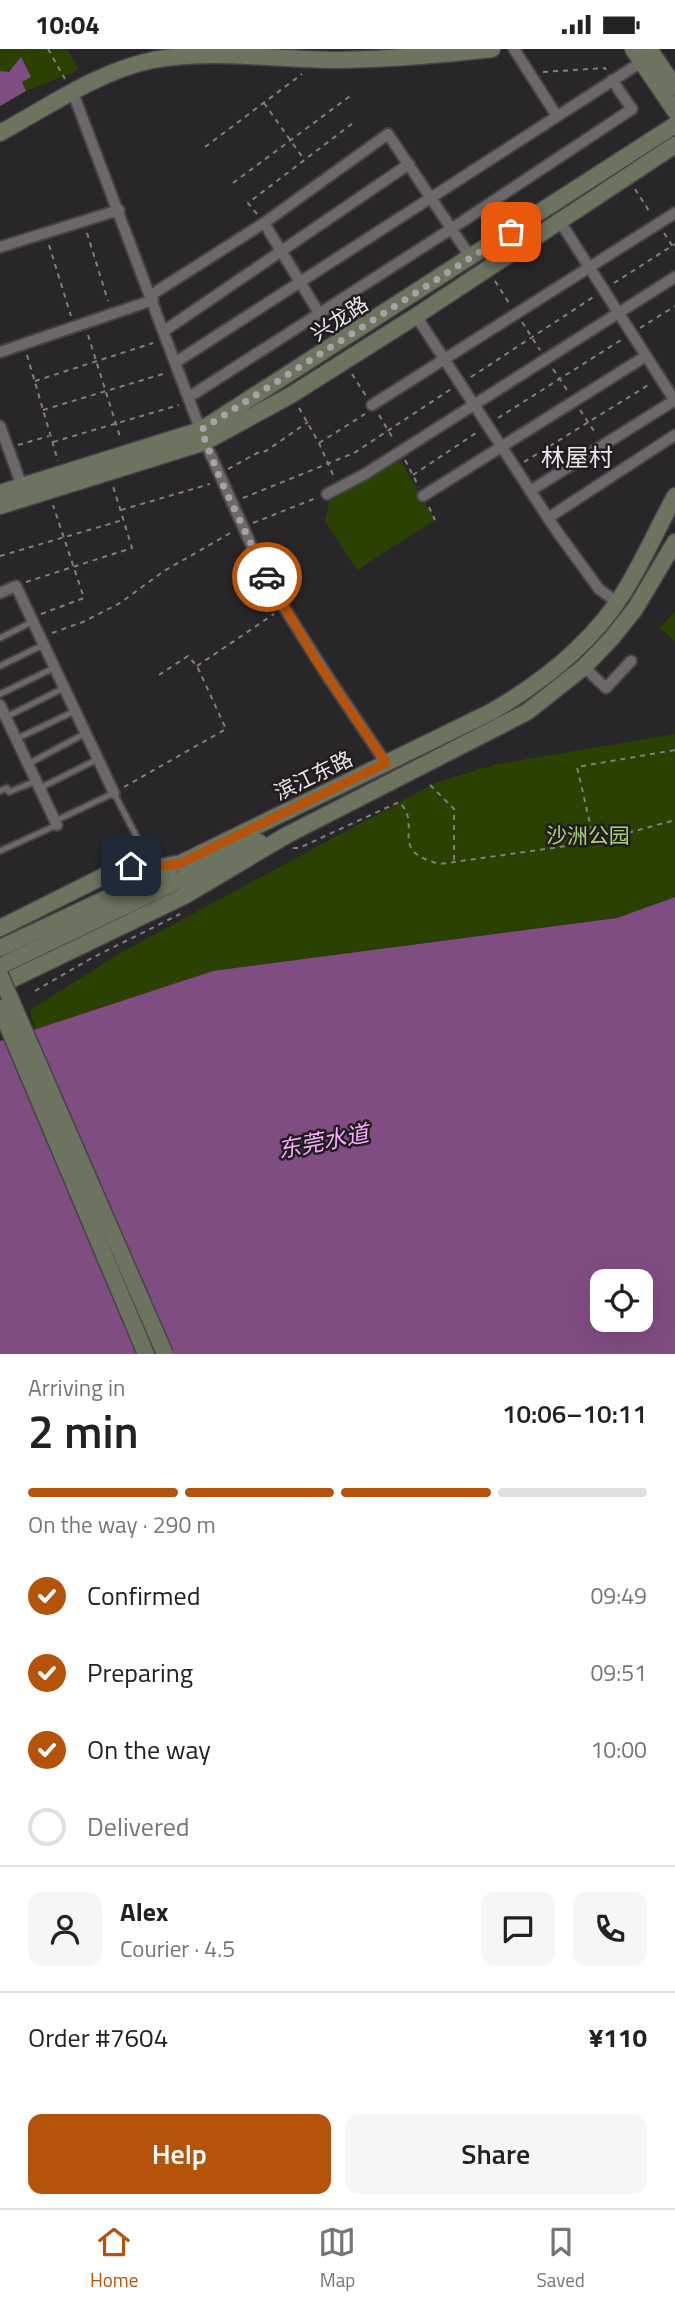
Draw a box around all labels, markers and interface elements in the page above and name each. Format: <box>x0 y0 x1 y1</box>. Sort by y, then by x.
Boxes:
text: 10:04 <box>35 5 100 44</box>
pin <box>481 202 541 262</box>
icon: bag <box>492 213 530 251</box>
street label: 兴龙路 <box>304 287 374 349</box>
district label: 林屋村 <box>541 439 613 475</box>
courier <box>232 542 302 612</box>
icon: car <box>248 558 286 596</box>
street label: 滨江东路 <box>268 742 358 808</box>
park label: 沙洲公园 <box>546 819 630 851</box>
pin <box>101 836 161 896</box>
icon: home <box>112 847 150 885</box>
water label: 东莞水道 <box>275 1114 374 1167</box>
map controls <box>590 1269 653 1332</box>
button: locate <box>590 1269 653 1332</box>
text: Arriving in <box>28 1370 125 1405</box>
text: 10:06–10:11 <box>502 1394 647 1433</box>
text: 2 min <box>28 1396 139 1466</box>
text: On the way · 290 m <box>28 1507 216 1542</box>
text: Confirmed <box>87 1576 201 1615</box>
icon: check <box>28 1577 66 1615</box>
text: 09:49 <box>590 1578 647 1613</box>
text: Preparing <box>87 1653 193 1692</box>
icon: check <box>28 1654 66 1692</box>
text: 09:51 <box>590 1655 647 1690</box>
text: On the way <box>87 1730 211 1769</box>
icon: check <box>28 1731 66 1769</box>
text: 10:00 <box>590 1732 647 1767</box>
text: Delivered <box>87 1807 190 1846</box>
button: person <box>28 1892 102 1966</box>
text: Alex <box>120 1892 168 1931</box>
button: chat <box>481 1892 555 1966</box>
button: phone <box>573 1892 647 1966</box>
text: Courier · 4.5 <box>120 1931 235 1966</box>
text: Order #7604 <box>28 2018 168 2057</box>
text: ¥110 <box>589 2018 647 2057</box>
button: Help <box>28 2114 331 2194</box>
button: Share <box>345 2114 647 2194</box>
tab: Home <box>90 2223 138 2294</box>
tab: Map <box>318 2223 356 2294</box>
tab: Saved <box>537 2223 585 2294</box>

